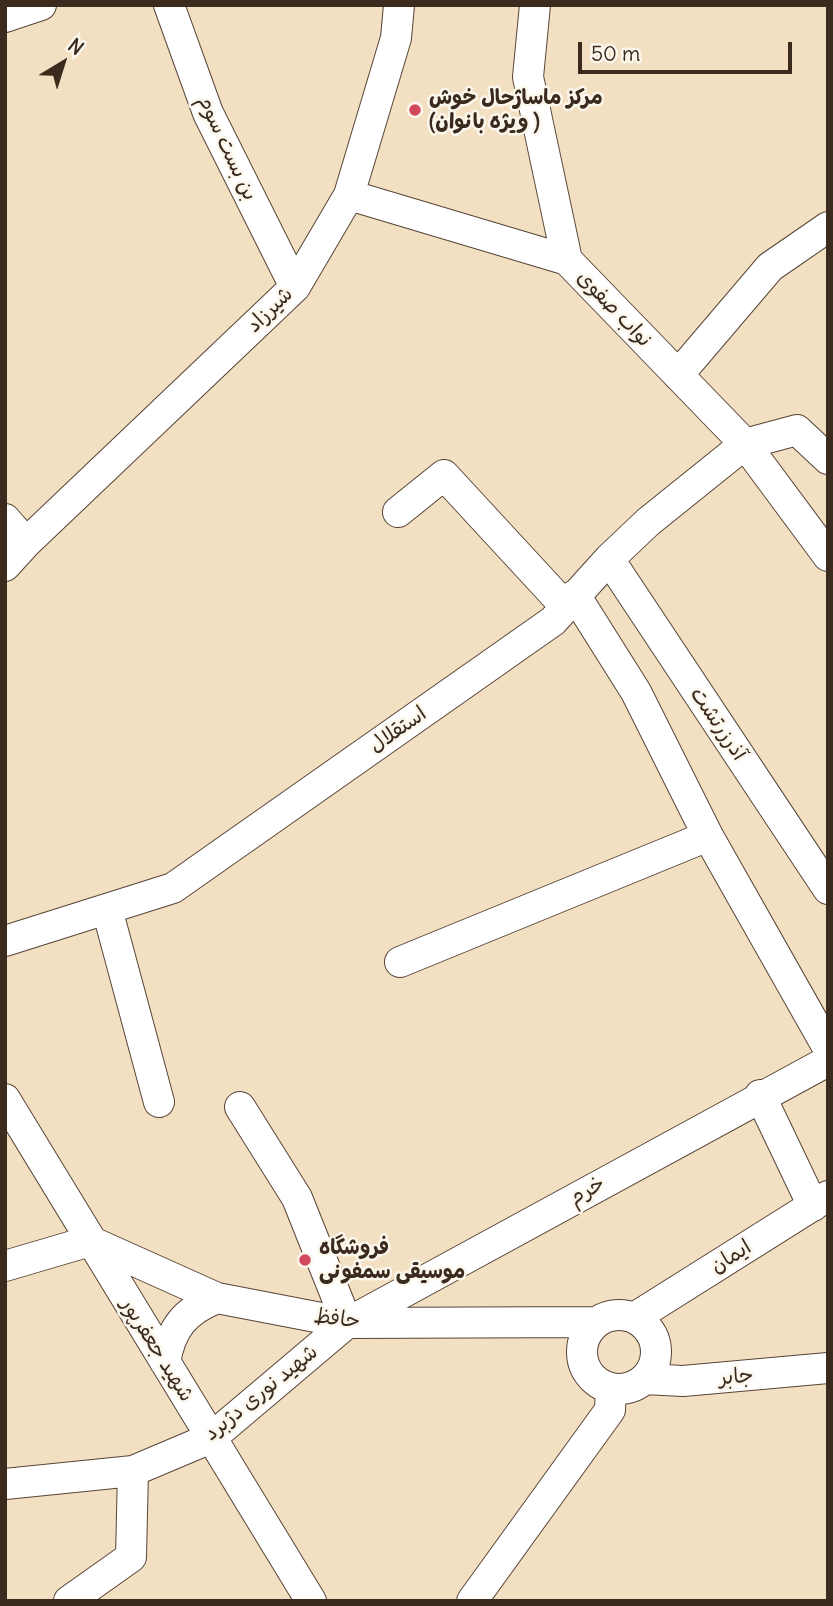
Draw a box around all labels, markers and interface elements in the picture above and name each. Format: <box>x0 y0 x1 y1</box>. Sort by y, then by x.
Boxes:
north arrow <box>28 28 98 98</box>
scale bar <box>581 28 794 72</box>
text: N <box>63 33 88 60</box>
text: 50 m <box>591 40 640 67</box>
place label: مرکز ماساژحال خوش (ویژه بانوان ) <box>429 85 603 135</box>
street label: بن بست سوم <box>192 91 262 205</box>
marker: مرکز ماساژحال خوش (ویژه بانوان ) <box>407 102 423 118</box>
street label: نواب صفوی <box>571 265 657 353</box>
street label: شیرزاد <box>242 282 298 338</box>
street label: آذرزرتشت <box>684 683 752 765</box>
street label: استقلال <box>364 701 432 759</box>
street label: خرم <box>565 1171 609 1211</box>
place label: فروشگاه موسیقی سمفونی <box>319 1235 465 1285</box>
street label: ایمان <box>706 1235 756 1279</box>
marker: فروشگاه موسیقی سمفونی <box>297 1252 313 1268</box>
street label: شهید جعفرپور <box>115 1293 199 1407</box>
street label: حافظ <box>313 1304 361 1334</box>
street label: شهید نوری دژبرد <box>199 1339 323 1447</box>
street label: جابر <box>718 1363 754 1391</box>

